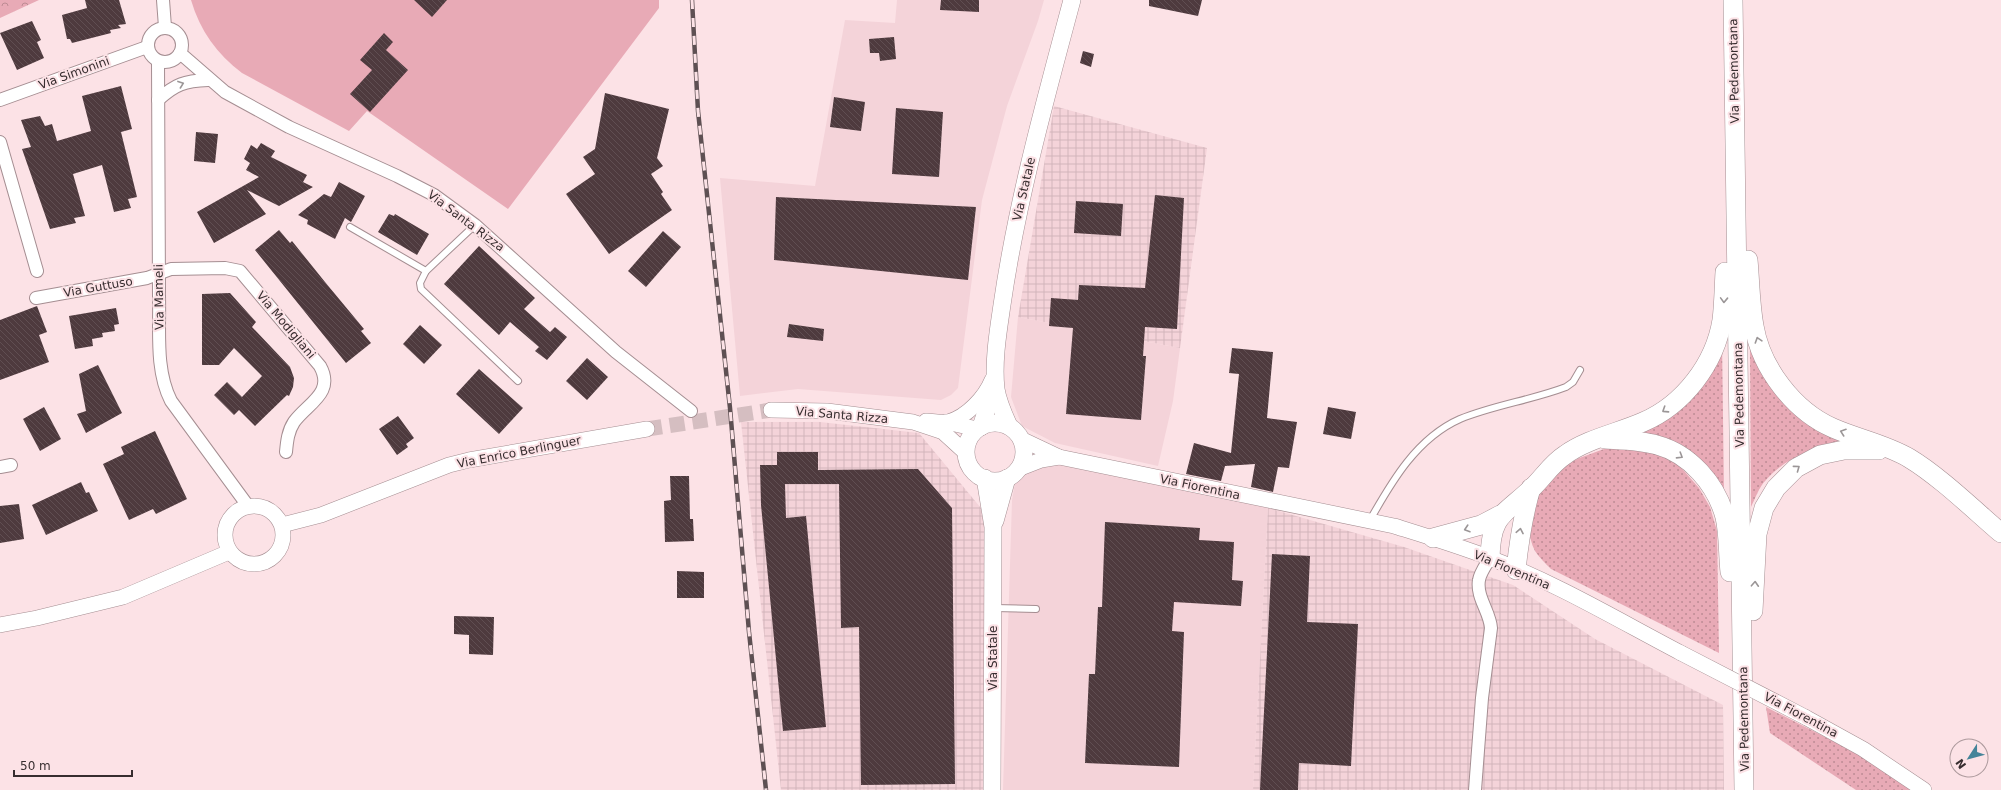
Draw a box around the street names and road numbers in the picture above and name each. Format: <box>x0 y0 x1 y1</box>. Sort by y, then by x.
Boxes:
street label: Via Pedemontana <box>1726 18 1742 124</box>
street label: Via Simonini <box>37 54 111 92</box>
street label: Via Statale <box>1010 156 1038 222</box>
street label: Via Santa Rizza <box>425 188 507 254</box>
street label: Via Mameli <box>151 264 167 330</box>
street label: Via Guttuso <box>62 274 134 300</box>
street label: Via Modigliani <box>254 288 318 362</box>
street label: Via Pedemontana <box>1731 342 1747 448</box>
street label: Via Santa Rizza <box>795 404 889 426</box>
street label: Via Enrico Berlinguer <box>456 433 582 471</box>
street label: Via Fiorentina <box>1159 472 1241 502</box>
street label: Via Fiorentina <box>1472 548 1552 592</box>
street label: Via Statale <box>986 626 1000 690</box>
street label: Via Pedemontana <box>1736 666 1752 772</box>
street label: Via Fiorentina <box>1762 690 1840 740</box>

